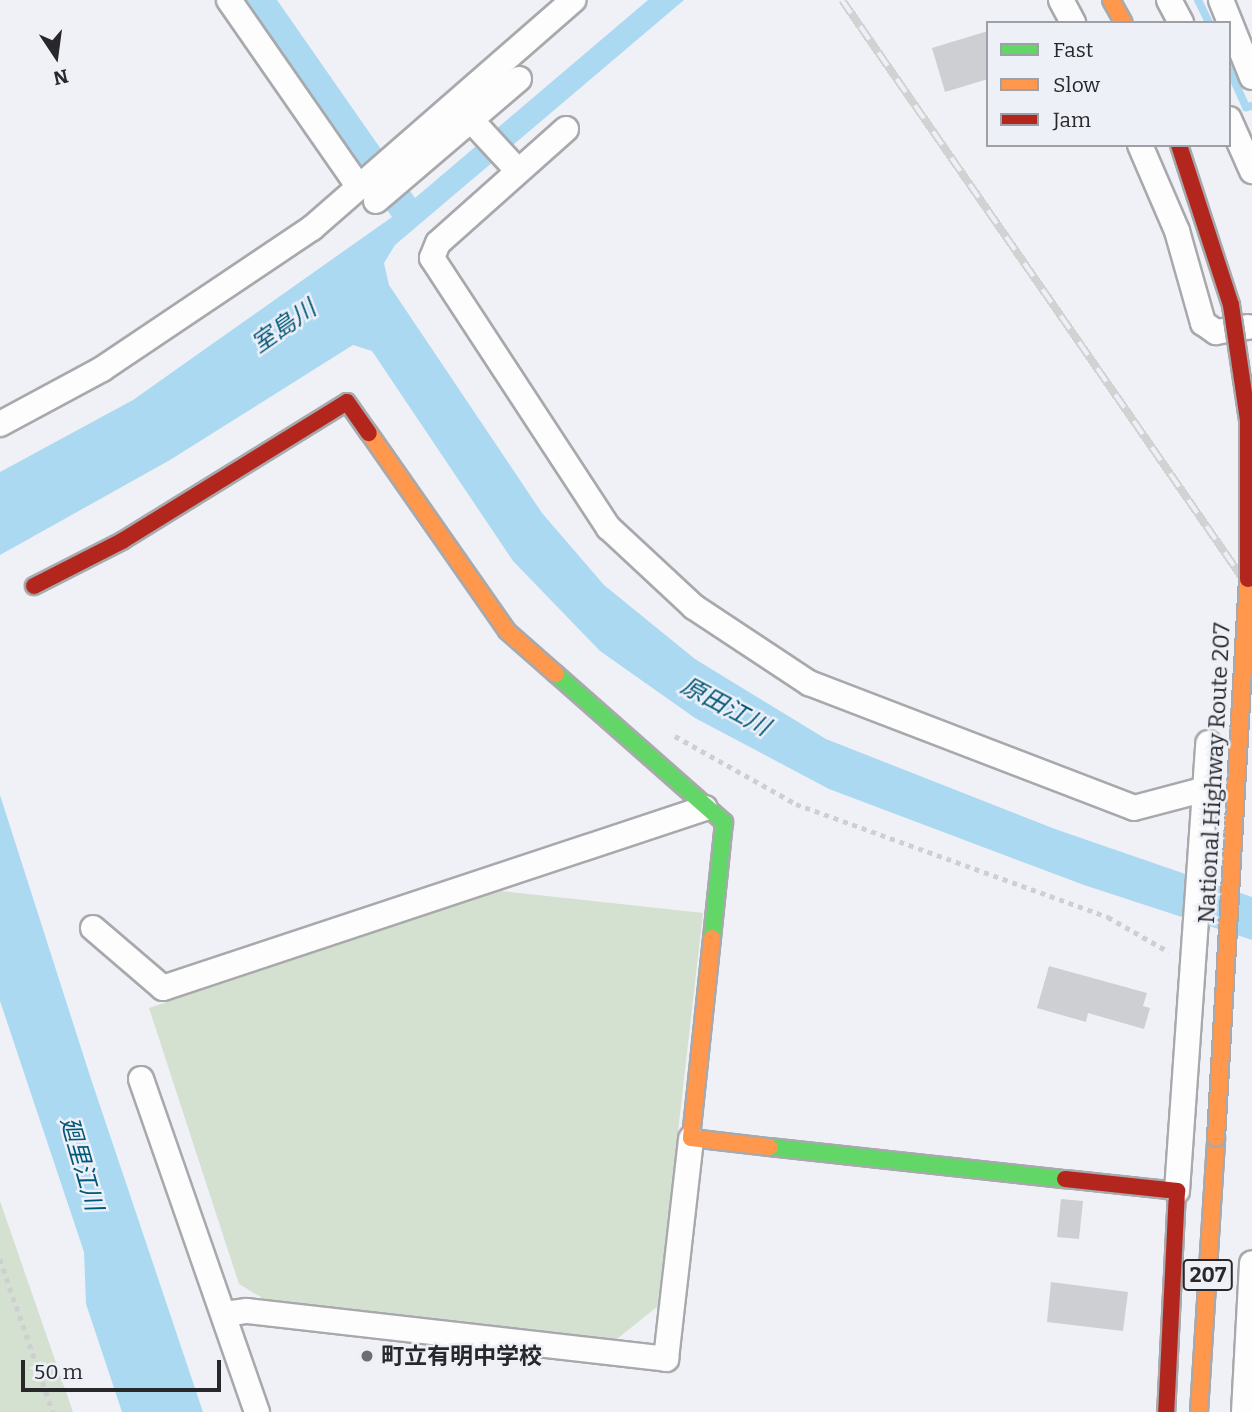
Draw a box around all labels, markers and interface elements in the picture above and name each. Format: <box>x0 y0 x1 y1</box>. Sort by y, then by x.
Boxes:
north arrow <box>21 21 91 91</box>
legend <box>986 21 1231 147</box>
text: Fast <box>1053 37 1093 63</box>
text: N <box>51 64 71 90</box>
text: Slow <box>1053 72 1100 98</box>
text: Jam <box>1053 107 1091 133</box>
water label: 室島川 <box>246 295 322 359</box>
street label: National Highway Route 207 <box>1192 622 1236 924</box>
water label: 原田江川 <box>676 672 774 742</box>
water label: 廻里江川 <box>54 1114 108 1214</box>
road number: 207 <box>1182 1258 1234 1292</box>
place label: 町立有明中学校 <box>381 1342 542 1370</box>
scale bar <box>24 1346 224 1390</box>
marker: 町立有明中学校 <box>359 1348 375 1364</box>
text: 50 m <box>34 1359 83 1385</box>

